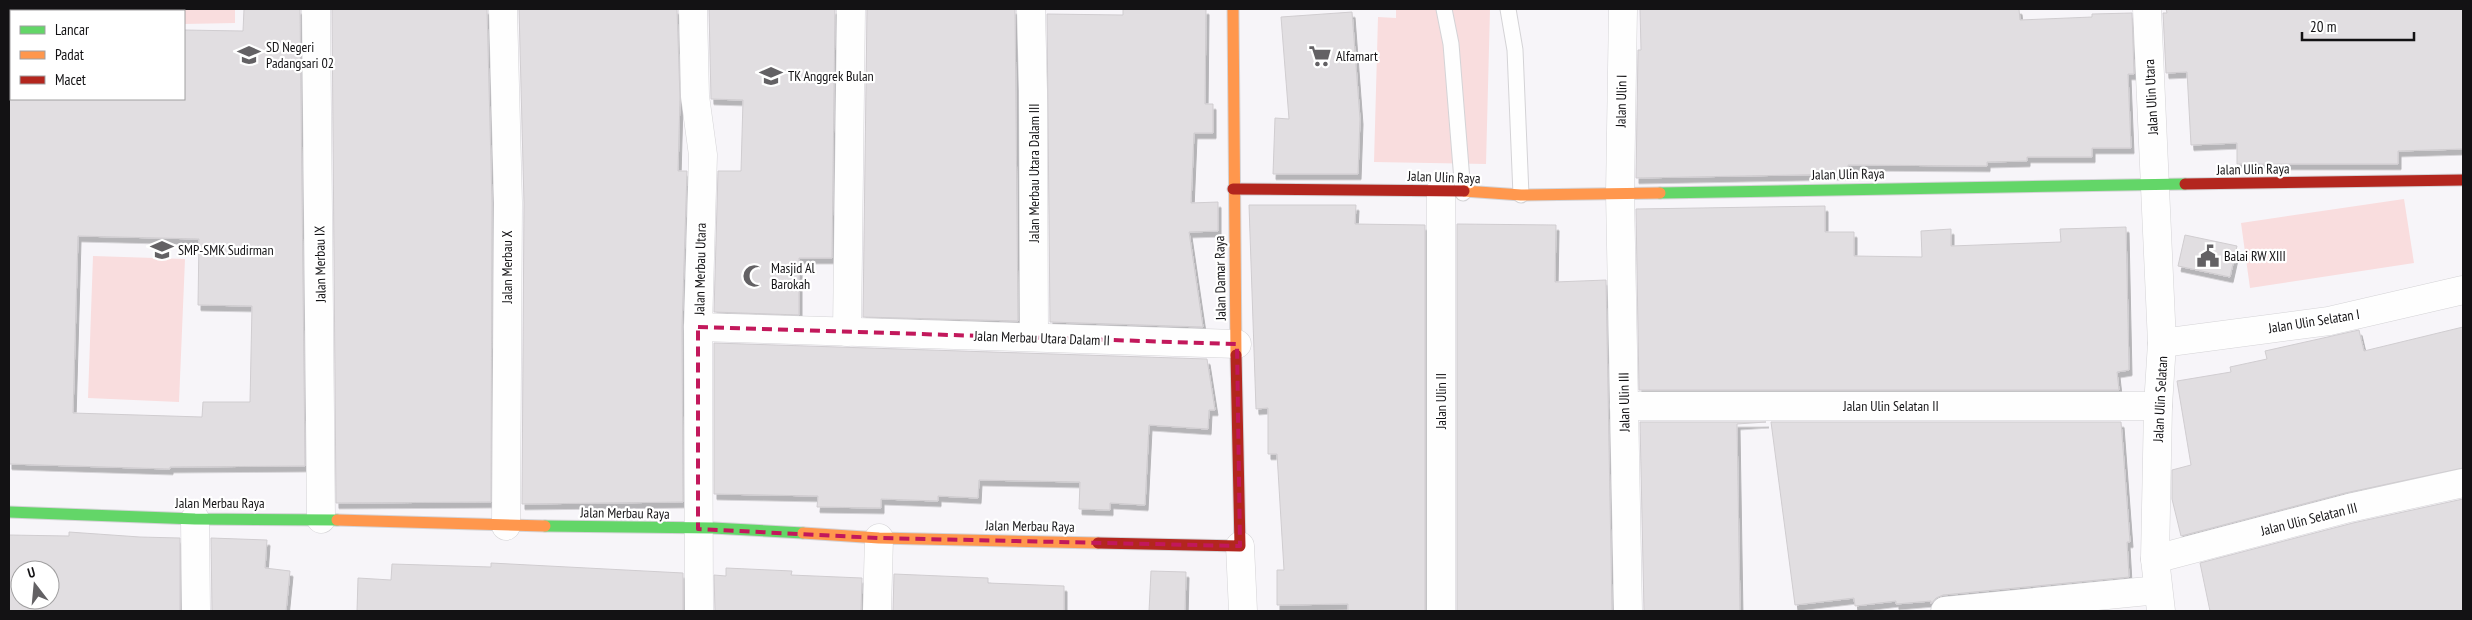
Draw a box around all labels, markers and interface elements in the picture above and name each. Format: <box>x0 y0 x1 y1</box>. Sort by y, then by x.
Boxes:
legend <box>10 10 185 100</box>
scale bar <box>2302 10 2414 42</box>
text: 20 m <box>2310 17 2336 36</box>
text: Lancar <box>55 20 90 39</box>
place label: SD Negeri Padangsari 02 <box>266 38 334 72</box>
school or university icon: SD Negeri Padangsari 02 <box>236 42 262 68</box>
supermarket icon: Alfamart <box>1307 43 1333 69</box>
text: Padat <box>55 45 84 64</box>
place label: Alfamart <box>1336 47 1378 65</box>
street label: Jalan Ulin Utara <box>2140 59 2162 136</box>
school or university icon: TK Anggrek Bulan <box>758 63 784 89</box>
place label: TK Anggrek Bulan <box>788 67 874 85</box>
text: Macet <box>55 70 86 89</box>
street label: Jalan Ulin I <box>1612 74 1630 129</box>
street label: Jalan Merbau Utara Dalam III <box>1025 103 1043 244</box>
street label: Jalan Ulin Raya <box>2215 159 2290 179</box>
street label: Jalan Ulin Raya <box>1810 164 1885 184</box>
street label: Jalan Ulin Raya <box>1406 167 1481 187</box>
street label: Jalan Merbau Utara <box>690 223 710 316</box>
street label: Jalan Merbau IX <box>310 226 330 303</box>
street label: Jalan Merbau X <box>498 231 516 304</box>
street label: Jalan Damar Raya <box>1210 236 1230 321</box>
school or university icon: SMP-SMK Sudirman <box>149 237 175 263</box>
place label: SMP-SMK Sudirman <box>178 241 274 259</box>
public building icon: Balai RW XIII <box>2195 243 2221 269</box>
place label: Balai RW XIII <box>2224 247 2286 265</box>
place label: Masjid Al Barokah <box>771 259 816 293</box>
mosque icon: Masjid Al Barokah <box>741 263 767 289</box>
street label: Jalan Ulin Selatan I <box>2266 305 2361 337</box>
street label: Jalan Merbau Utara Dalam II <box>973 327 1110 349</box>
street label: Jalan Ulin Selatan <box>2149 356 2171 443</box>
street label: Jalan Ulin III <box>1614 372 1634 433</box>
street label: Jalan Ulin II <box>1432 373 1450 430</box>
street label: Jalan Ulin Selatan II <box>1842 397 1939 415</box>
street label: Jalan Merbau Raya <box>174 494 265 512</box>
street label: Jalan Ulin Selatan III <box>2258 498 2359 540</box>
street label: Jalan Merbau Raya <box>579 503 670 523</box>
street label: Jalan Merbau Raya <box>984 516 1075 536</box>
north arrow <box>10 560 60 610</box>
text: U <box>25 563 37 582</box>

